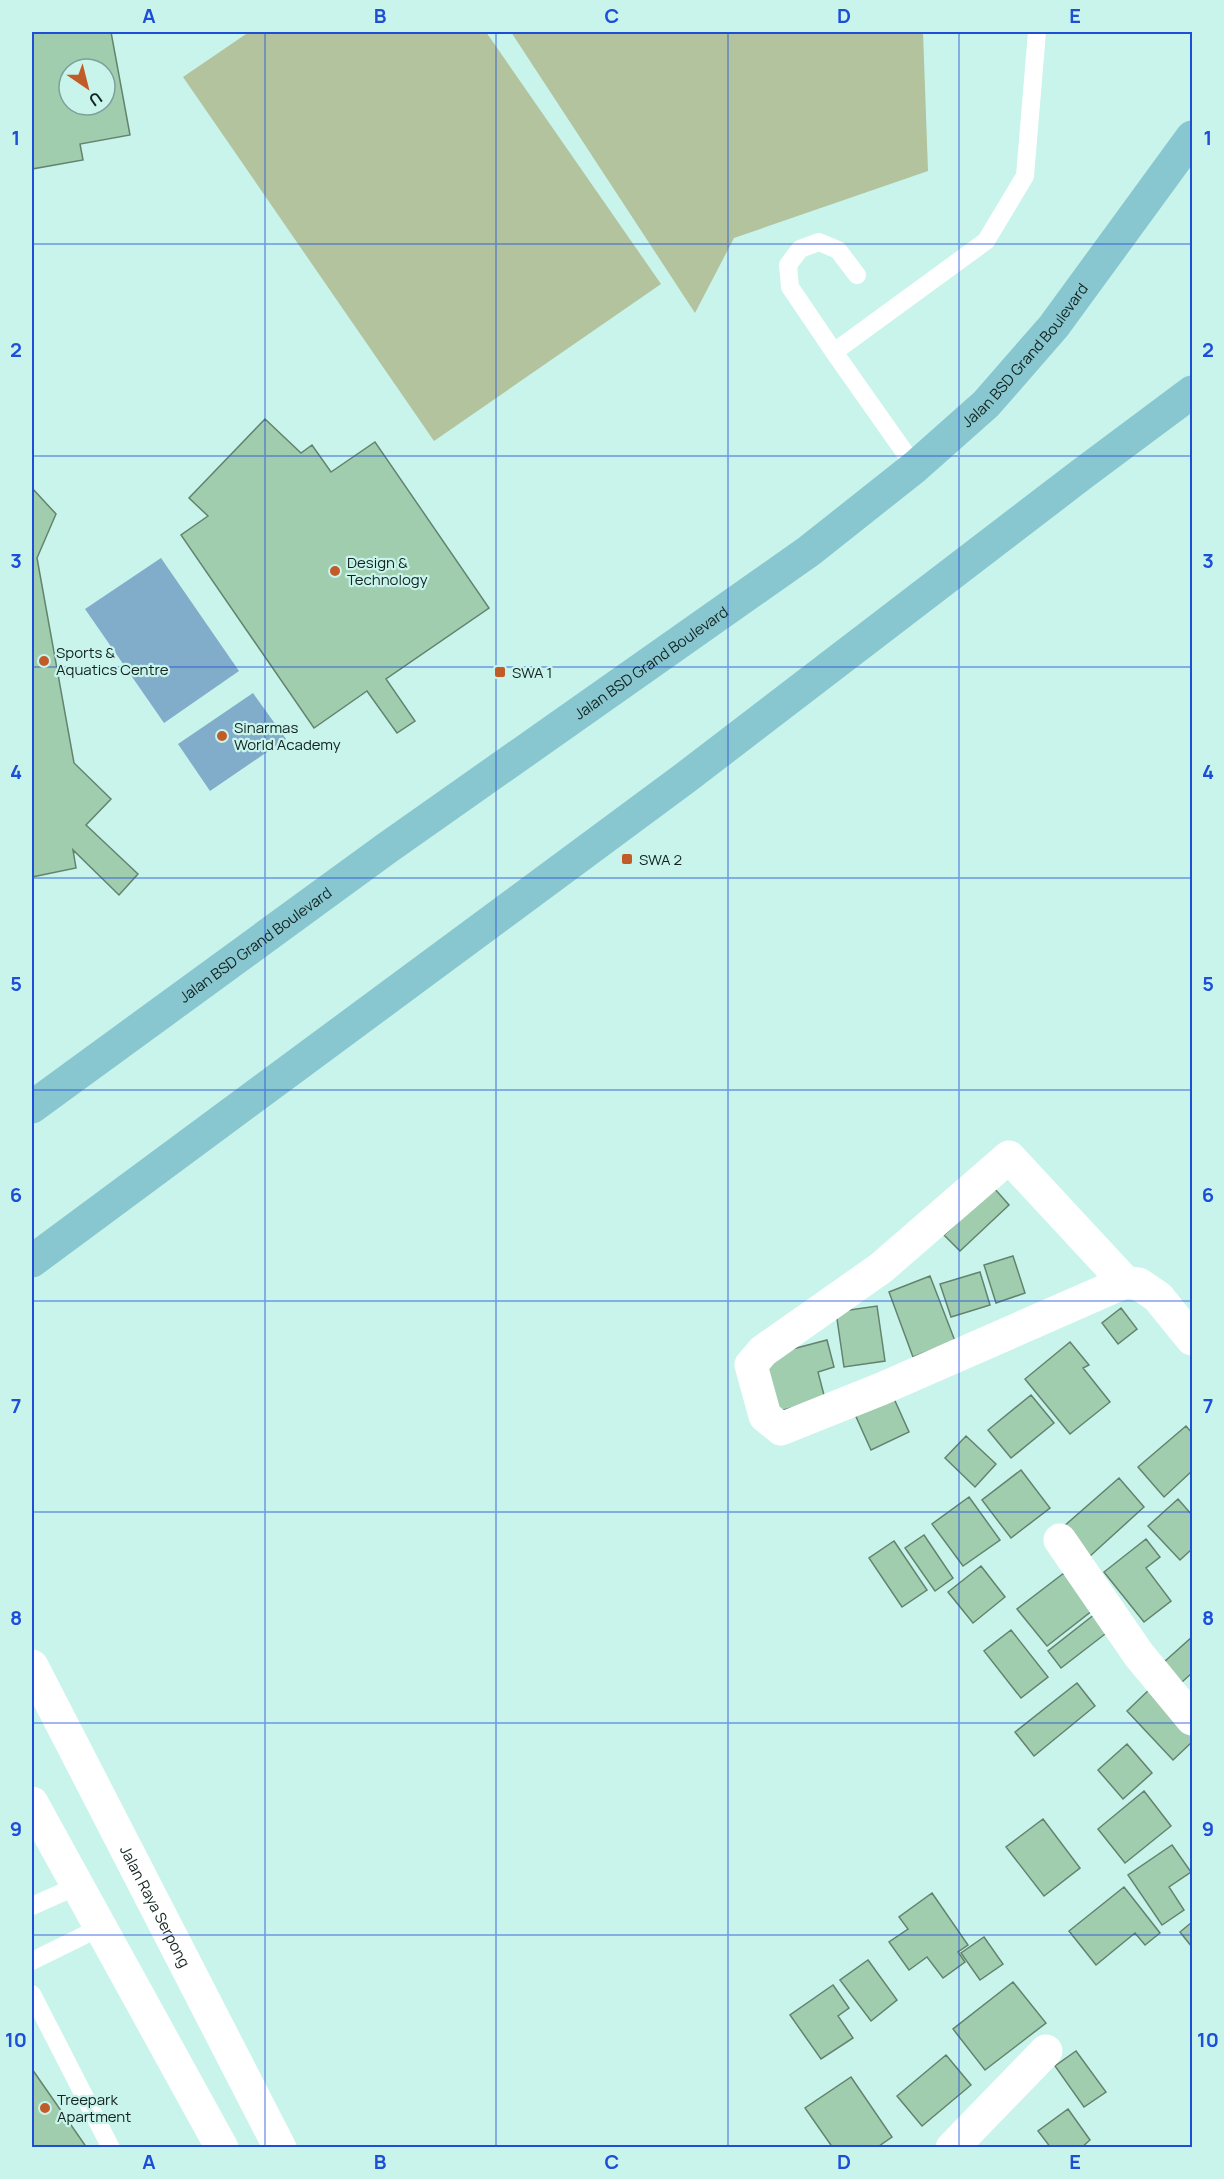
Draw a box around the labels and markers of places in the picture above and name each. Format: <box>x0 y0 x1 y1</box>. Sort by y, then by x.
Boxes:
place label: Design & Technology <box>347 552 428 590</box>
marker: Design & Technology <box>328 564 342 578</box>
place label: Sports & Aquatics Centre <box>56 642 169 680</box>
marker: Sports & Aquatics Centre <box>37 654 51 668</box>
place label: SWA 1 <box>512 662 552 683</box>
marker: SWA 1 <box>493 665 507 679</box>
place label: Sinarmas World Academy <box>234 717 341 755</box>
marker: Sinarmas World Academy <box>215 729 229 743</box>
place label: SWA 2 <box>639 849 682 870</box>
marker: SWA 2 <box>620 852 634 866</box>
place label: Treepark Apartment <box>57 2089 131 2127</box>
marker: Treepark Apartment <box>38 2101 52 2115</box>

